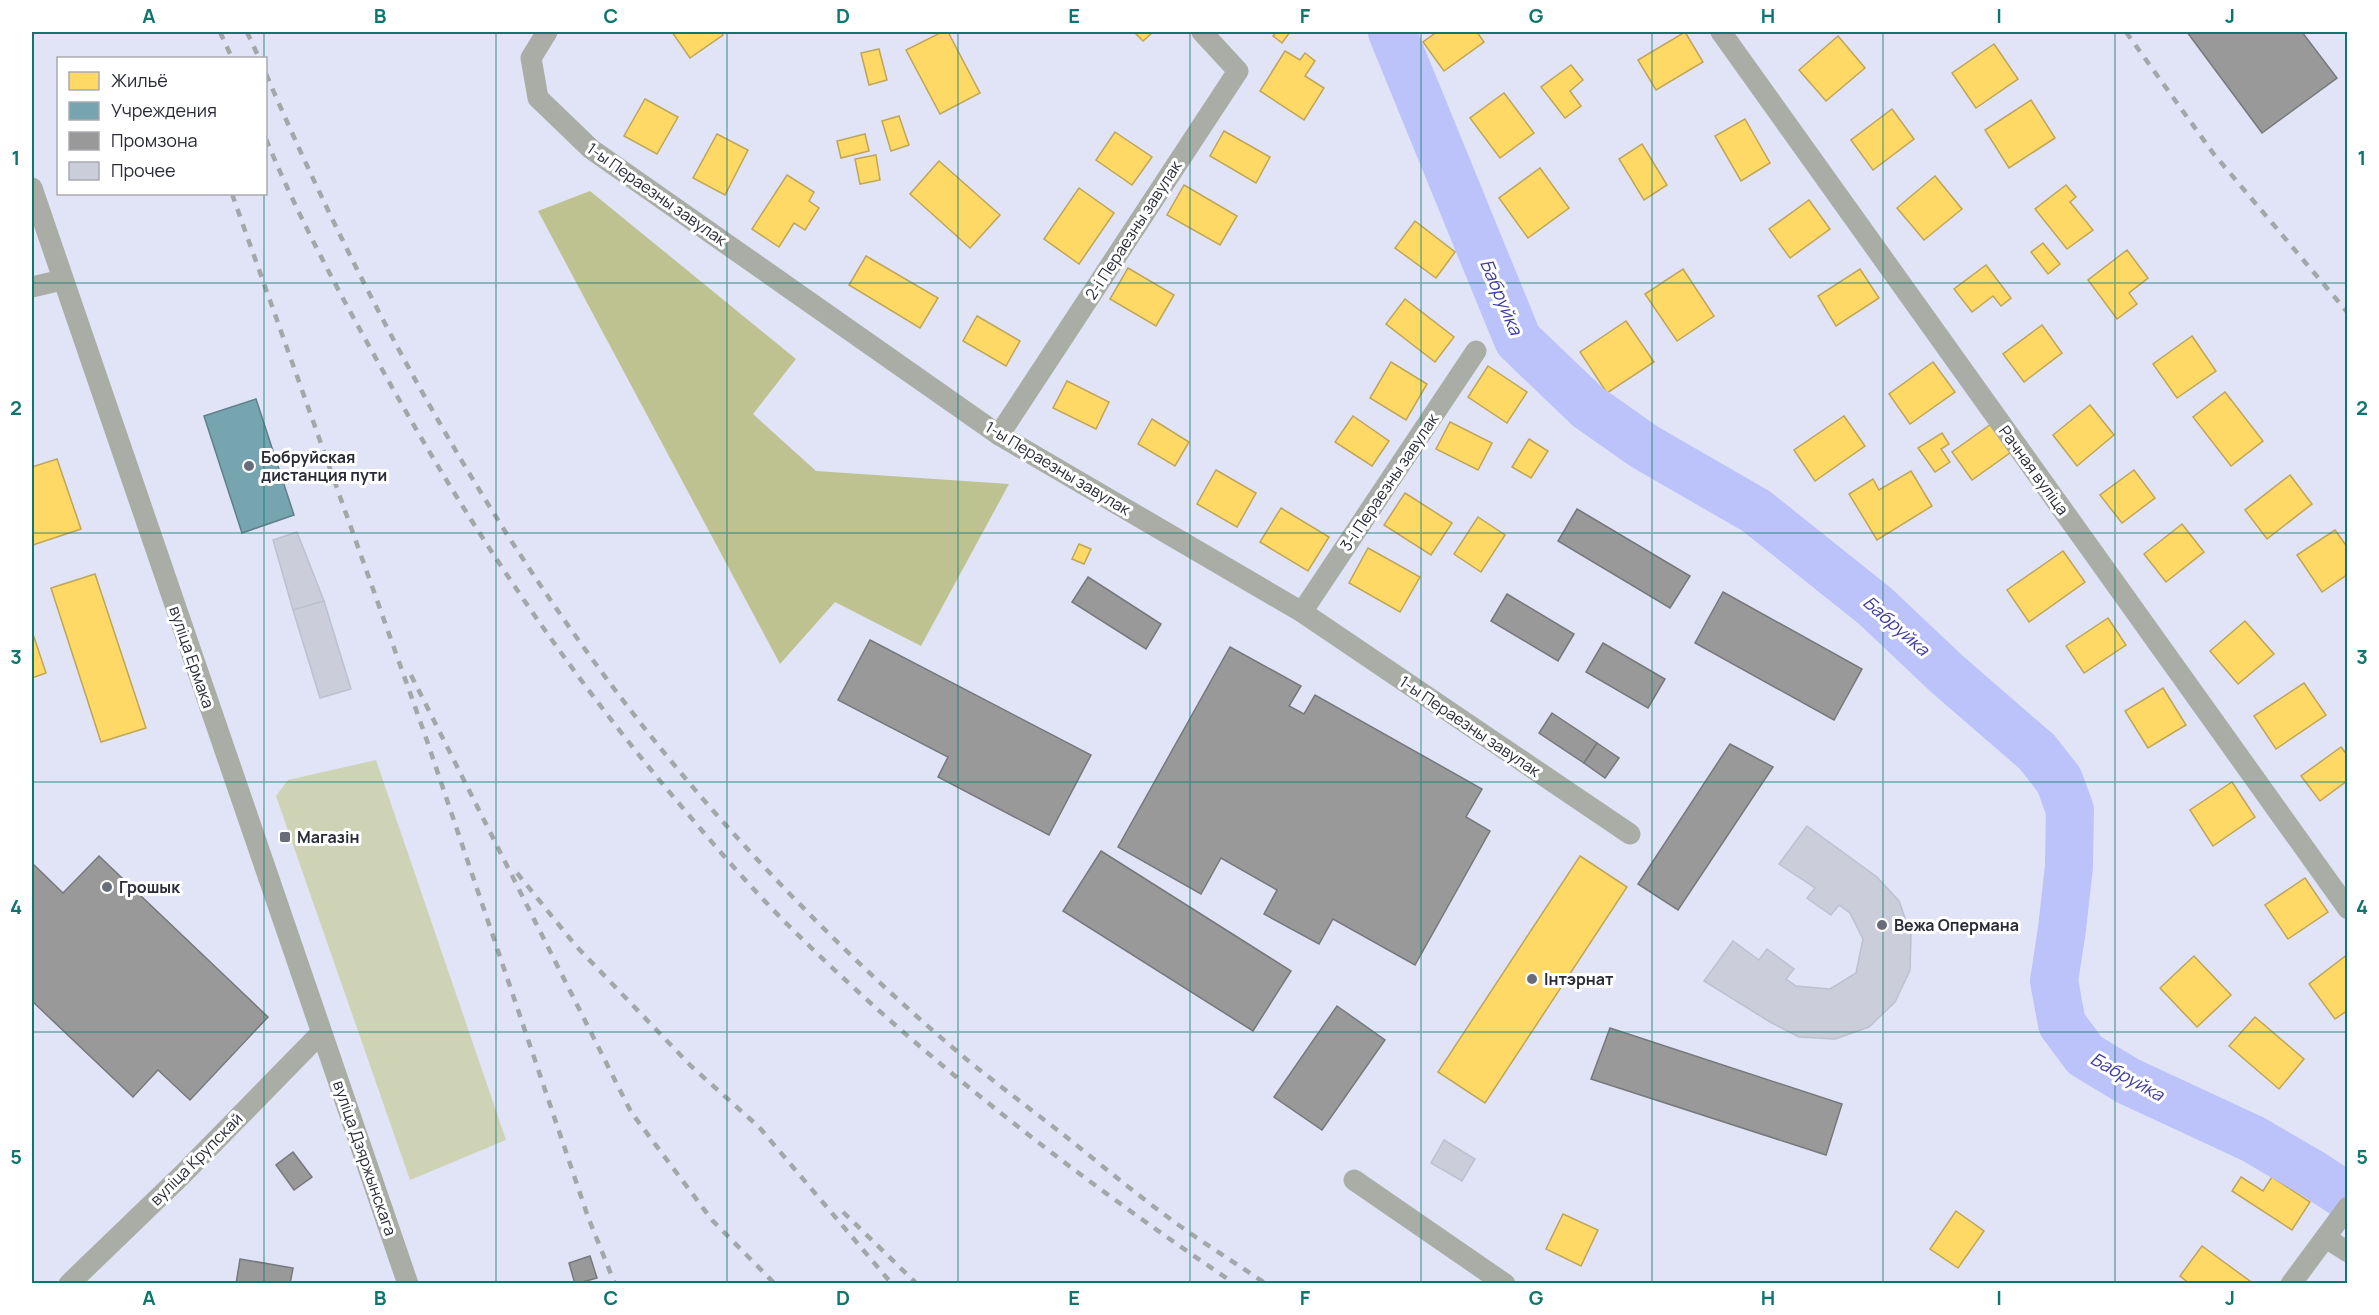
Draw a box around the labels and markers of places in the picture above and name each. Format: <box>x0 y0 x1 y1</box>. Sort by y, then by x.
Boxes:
place label: Бобруйская дистанция пути <box>261 446 387 486</box>
marker: Бобруйская дистанция пути <box>242 459 256 473</box>
place label: Магазін <box>297 826 359 848</box>
marker: Магазін <box>278 830 292 844</box>
place label: Грошык <box>119 876 180 898</box>
marker: Грошык <box>100 880 114 894</box>
place label: Вежа Опермана <box>1894 914 2019 936</box>
marker: Вежа Опермана <box>1875 918 1889 932</box>
place label: Інтэрнат <box>1544 968 1614 990</box>
marker: Інтэрнат <box>1525 972 1539 986</box>

